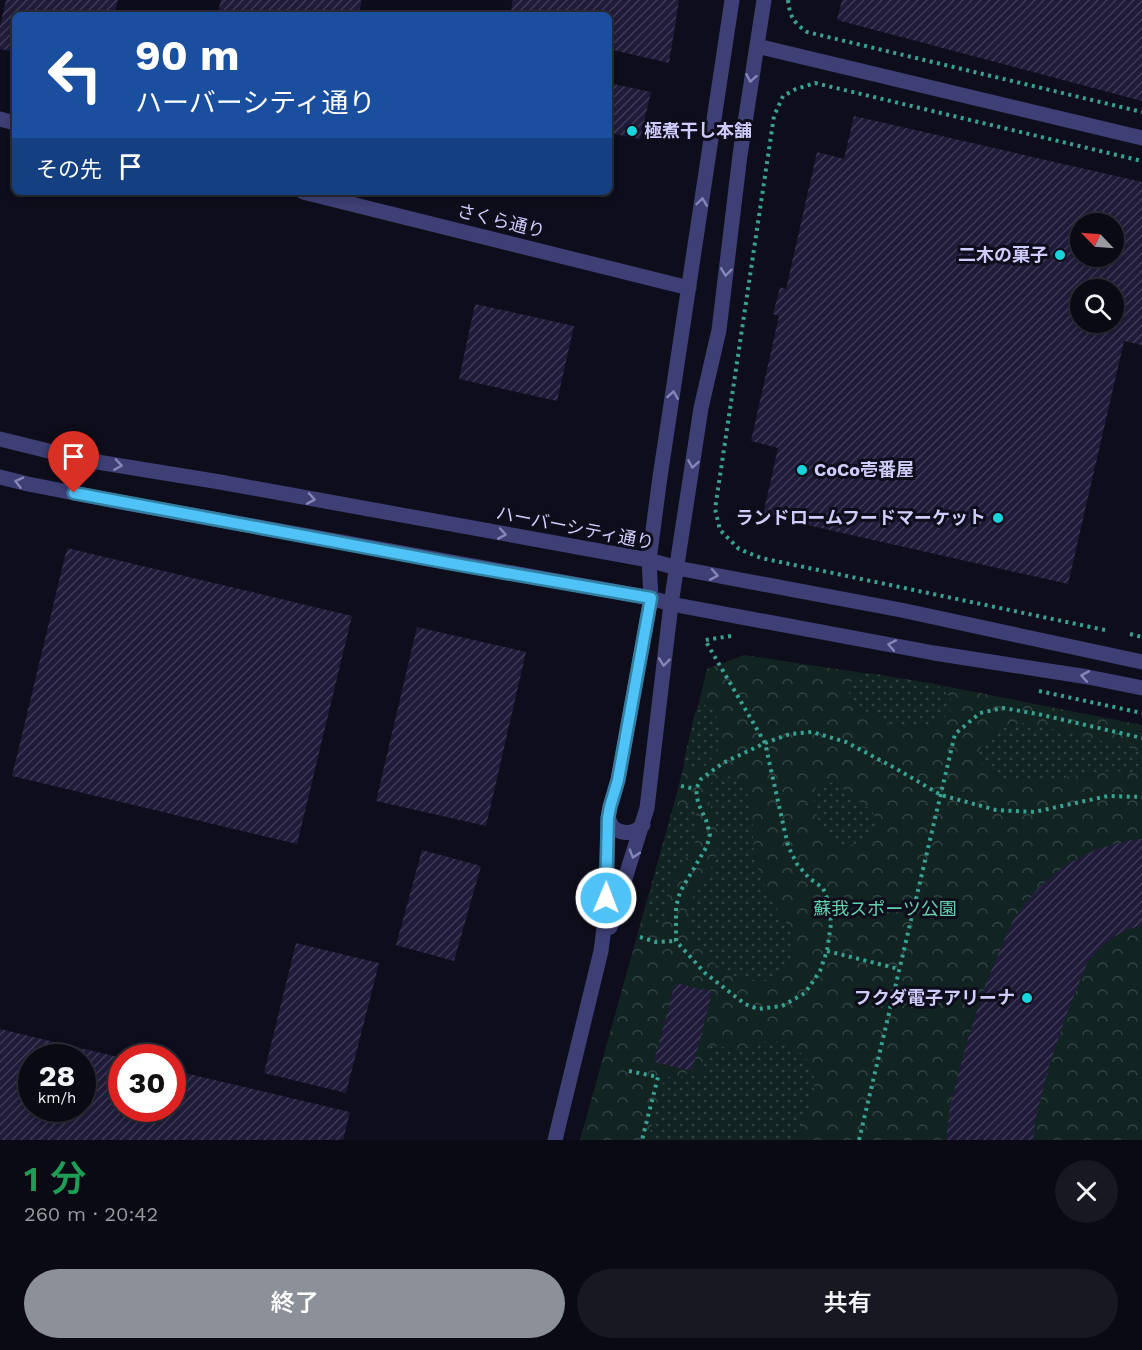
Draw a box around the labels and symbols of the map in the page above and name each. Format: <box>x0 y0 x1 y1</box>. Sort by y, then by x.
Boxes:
one-way arrow <box>745 73 758 83</box>
place label: 極煮干し本舗 <box>644 120 752 141</box>
marker: 極煮干し本舗 <box>625 124 639 138</box>
one-way arrow <box>695 197 707 206</box>
street label: さくら通り <box>455 199 547 242</box>
north arrow <box>1070 213 1124 267</box>
place label: 二木の菓子 <box>958 244 1048 265</box>
marker: 二木の菓子 <box>1053 248 1067 262</box>
one-way arrow <box>720 267 733 276</box>
one-way arrow <box>666 390 678 399</box>
pin <box>48 431 99 493</box>
one-way arrow <box>687 458 700 468</box>
one-way arrow <box>114 459 123 471</box>
place label: CoCo壱番屋 <box>814 459 914 480</box>
marker: CoCo壱番屋 <box>795 463 809 477</box>
one-way arrow <box>15 476 25 489</box>
one-way arrow <box>305 492 315 505</box>
street label: ハーバーシティ通り <box>494 502 656 553</box>
place label: ランドロームフードマーケット <box>736 507 986 528</box>
marker: ランドロームフードマーケット <box>991 511 1005 525</box>
one-way arrow <box>497 527 507 540</box>
one-way arrow <box>709 568 719 581</box>
one-way arrow <box>888 639 898 652</box>
one-way arrow <box>659 658 671 667</box>
one-way arrow <box>1080 670 1090 683</box>
one-way arrow <box>629 848 641 859</box>
position arrow <box>574 866 638 930</box>
park label: 蘇我スポーツ公園 <box>813 898 957 919</box>
place label: フクダ電子アリーナ <box>854 987 1015 1008</box>
marker: フクダ電子アリーナ <box>1020 991 1034 1005</box>
speed limit sign: 30 <box>108 1044 186 1122</box>

